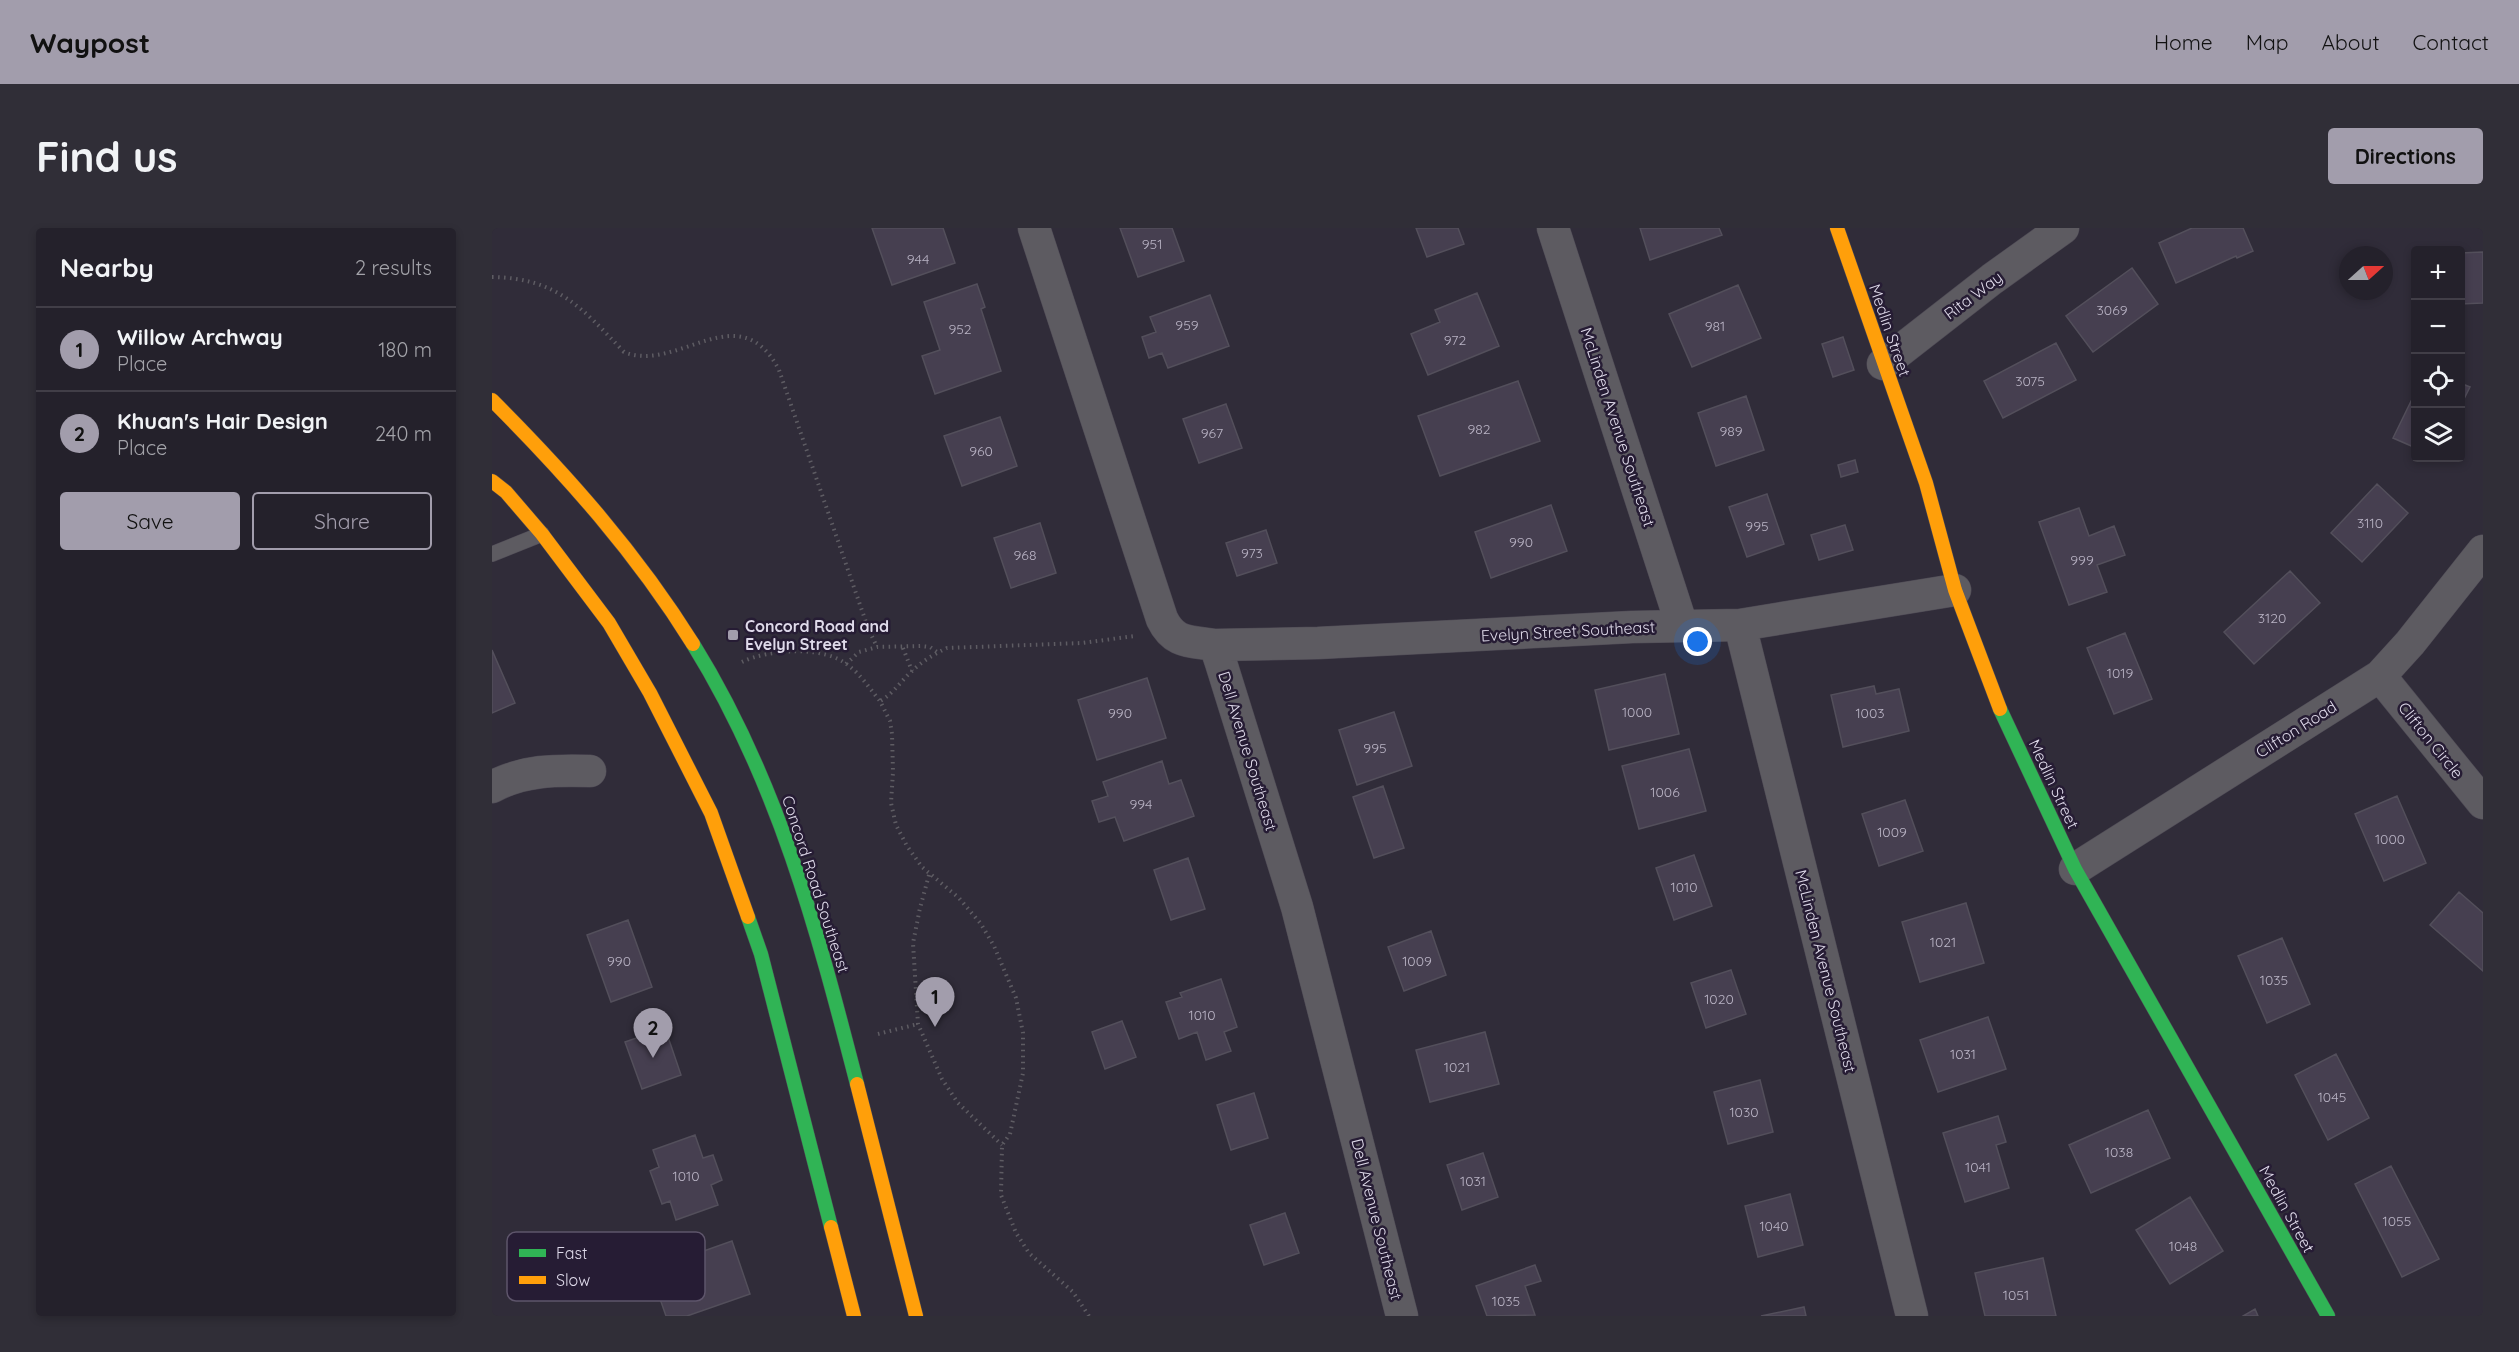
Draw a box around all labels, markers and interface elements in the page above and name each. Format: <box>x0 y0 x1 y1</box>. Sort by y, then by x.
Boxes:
text: Waypost <box>30 25 150 60</box>
text: Home <box>2154 29 2213 55</box>
text: Map <box>2246 29 2289 55</box>
text: About <box>2322 29 2380 55</box>
text: Contact <box>2413 29 2489 55</box>
button: Directions <box>2328 128 2483 184</box>
text: Find us <box>36 130 178 183</box>
house number: 951 <box>1142 235 1162 253</box>
north arrow <box>2339 246 2393 300</box>
map controls <box>2411 246 2465 462</box>
button: + <box>2411 246 2465 300</box>
house number: 944 <box>907 250 929 268</box>
text: Nearby <box>60 251 154 284</box>
text: 2 results <box>355 255 432 280</box>
street label: Rita Way <box>1940 267 2006 323</box>
street label: Medlin Street <box>1865 281 1915 379</box>
button: − <box>2411 300 2465 354</box>
house number: 3069 <box>2096 301 2128 319</box>
house number: 959 <box>1175 316 1199 334</box>
house number: 981 <box>1705 317 1725 335</box>
house number: 952 <box>948 320 972 338</box>
text: Willow Archway <box>117 323 283 351</box>
street label: McLinden Avenue Southeast <box>1576 325 1660 529</box>
house number: 972 <box>1444 331 1466 349</box>
text: 1 <box>76 337 83 362</box>
text: 180 m <box>378 337 432 362</box>
text: Place <box>117 351 167 376</box>
button: locate <box>2411 354 2465 408</box>
house number: 3075 <box>2015 372 2045 390</box>
text: Khuan's Hair Design <box>117 407 328 435</box>
button: layers <box>2411 408 2465 462</box>
house number: 982 <box>1467 420 1491 438</box>
text: 2 <box>74 421 85 446</box>
text: 240 m <box>375 421 432 446</box>
house number: 989 <box>1719 422 1743 440</box>
house number: 967 <box>1201 424 1223 442</box>
text: Place <box>117 435 167 460</box>
house number: 960 <box>969 442 993 460</box>
button: Save <box>60 492 240 550</box>
button: Share <box>252 492 432 550</box>
house number: 3110 <box>2357 514 2383 532</box>
house number: 995 <box>1745 517 1769 535</box>
house number: 990 <box>1509 533 1533 551</box>
house number: 973 <box>1241 544 1263 562</box>
house number: 968 <box>1014 546 1036 564</box>
house number: 999 <box>2070 551 2094 569</box>
house number: 3120 <box>2258 609 2286 627</box>
place label: Concord Road and Evelyn Street <box>745 616 889 654</box>
street label: Evelyn Street Southeast <box>1480 616 1656 646</box>
your location <box>1683 627 1712 656</box>
marker: Concord Road and Evelyn Street <box>726 628 740 642</box>
house number: 1019 <box>2107 664 2133 682</box>
street label: Dell Avenue Southeast <box>1214 669 1282 833</box>
street label: Clifton Road <box>2252 696 2340 762</box>
street label: Clifton Circle <box>2394 698 2468 782</box>
house number: 1000 <box>1622 703 1652 721</box>
house number: 990 <box>1108 704 1132 722</box>
house number: 1003 <box>1855 704 1885 722</box>
street label: Medlin Street <box>2025 736 2083 832</box>
house number: 995 <box>1363 739 1387 757</box>
house number: 1006 <box>1650 783 1680 801</box>
street label: Concord Road Southeast <box>778 793 854 975</box>
house number: 994 <box>1129 795 1153 813</box>
house number: 1009 <box>1877 823 1907 841</box>
house number: 1000 <box>2375 830 2405 848</box>
street label: McLinden Avenue Southeast <box>1791 868 1861 1074</box>
house number: 1010 <box>1670 878 1698 896</box>
house number: 1021 <box>1930 933 1956 951</box>
house number: 990 <box>607 952 631 970</box>
house number: 1009 <box>1402 952 1432 970</box>
house number: 1035 <box>2260 971 2288 989</box>
pin: 1 <box>916 978 954 1027</box>
house number: 1020 <box>1704 990 1734 1008</box>
house number: 1010 <box>1188 1006 1216 1024</box>
pin: 2 <box>634 1008 672 1058</box>
house number: 1031 <box>1950 1045 1976 1063</box>
house number: 1021 <box>1444 1058 1470 1076</box>
house number: 1045 <box>2318 1088 2346 1106</box>
house number: 1030 <box>1729 1103 1759 1121</box>
street label: Dell Avenue Southeast <box>1347 1136 1407 1302</box>
house number: 1038 <box>2105 1143 2133 1161</box>
house number: 1041 <box>1965 1158 1991 1176</box>
street label: Medlin Street <box>2255 1162 2319 1256</box>
house number: 1010 <box>672 1167 700 1185</box>
house number: 1031 <box>1460 1172 1486 1190</box>
house number: 1055 <box>2383 1212 2411 1230</box>
house number: 1040 <box>1759 1217 1789 1235</box>
legend <box>507 1232 705 1301</box>
house number: 1048 <box>2169 1237 2197 1255</box>
text: Fast <box>556 1243 587 1263</box>
text: Slow <box>556 1270 590 1290</box>
house number: 1051 <box>2003 1286 2029 1304</box>
house number: 1035 <box>1492 1292 1520 1310</box>

